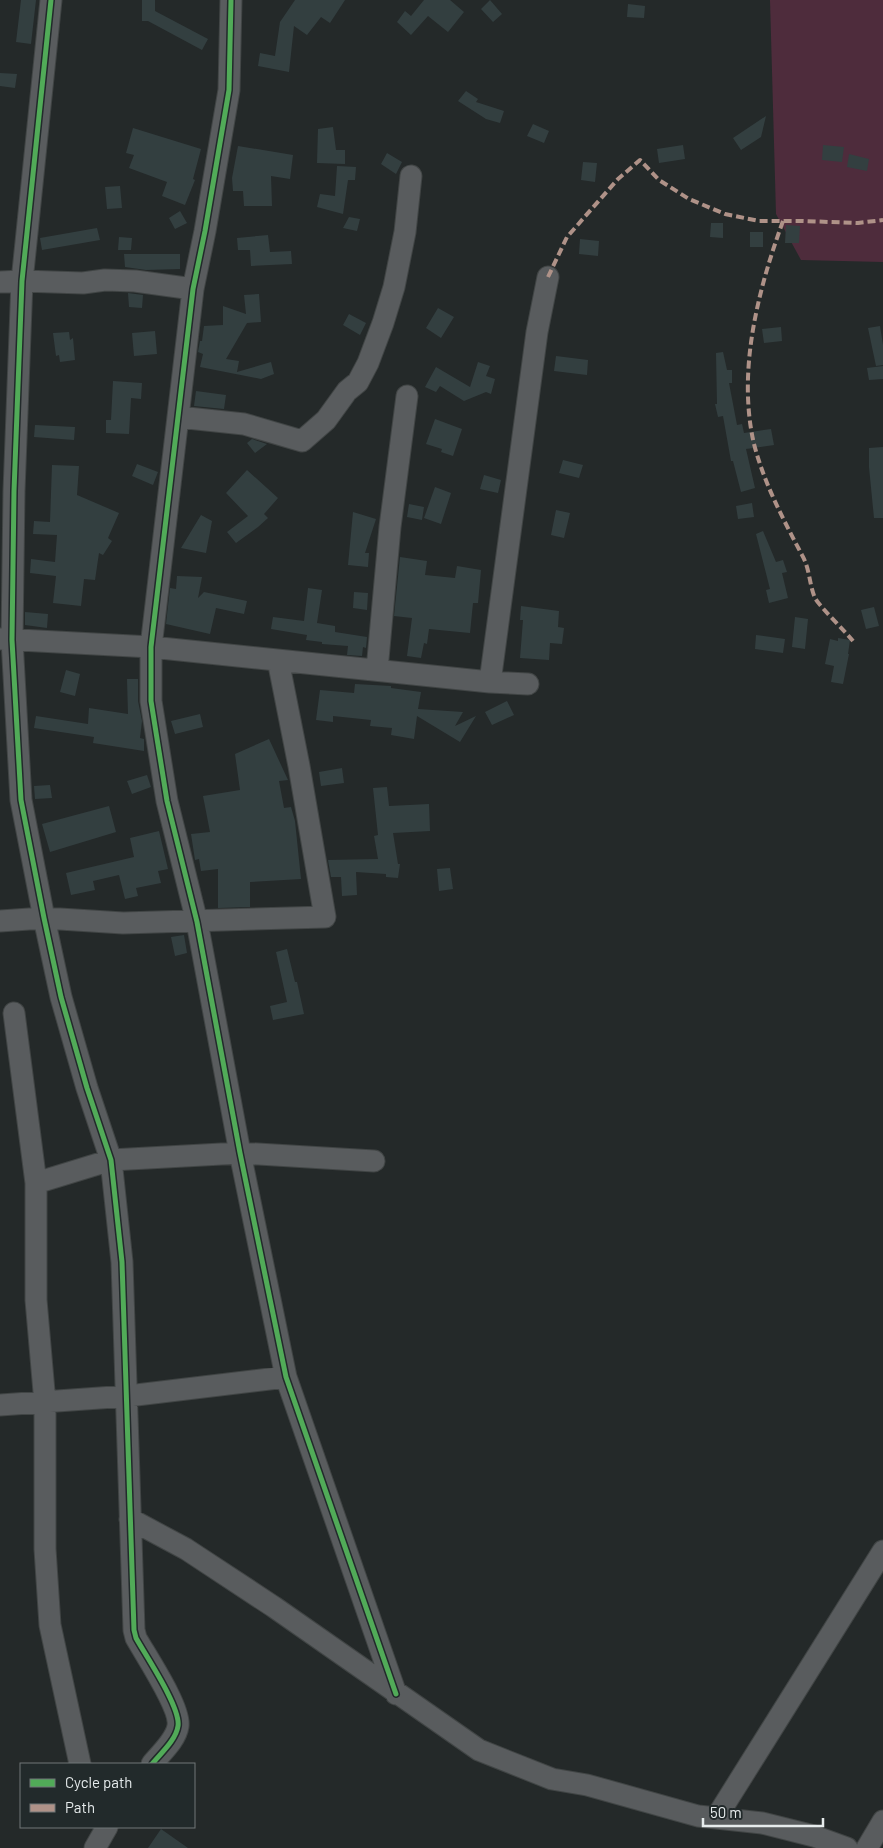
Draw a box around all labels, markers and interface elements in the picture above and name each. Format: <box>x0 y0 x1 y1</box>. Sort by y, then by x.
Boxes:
legend <box>20 1763 195 1828</box>
text: Cycle path <box>65 1773 132 1791</box>
scale bar <box>703 1796 823 1828</box>
text: Path <box>65 1798 95 1816</box>
text: 50 m <box>710 1803 742 1821</box>

